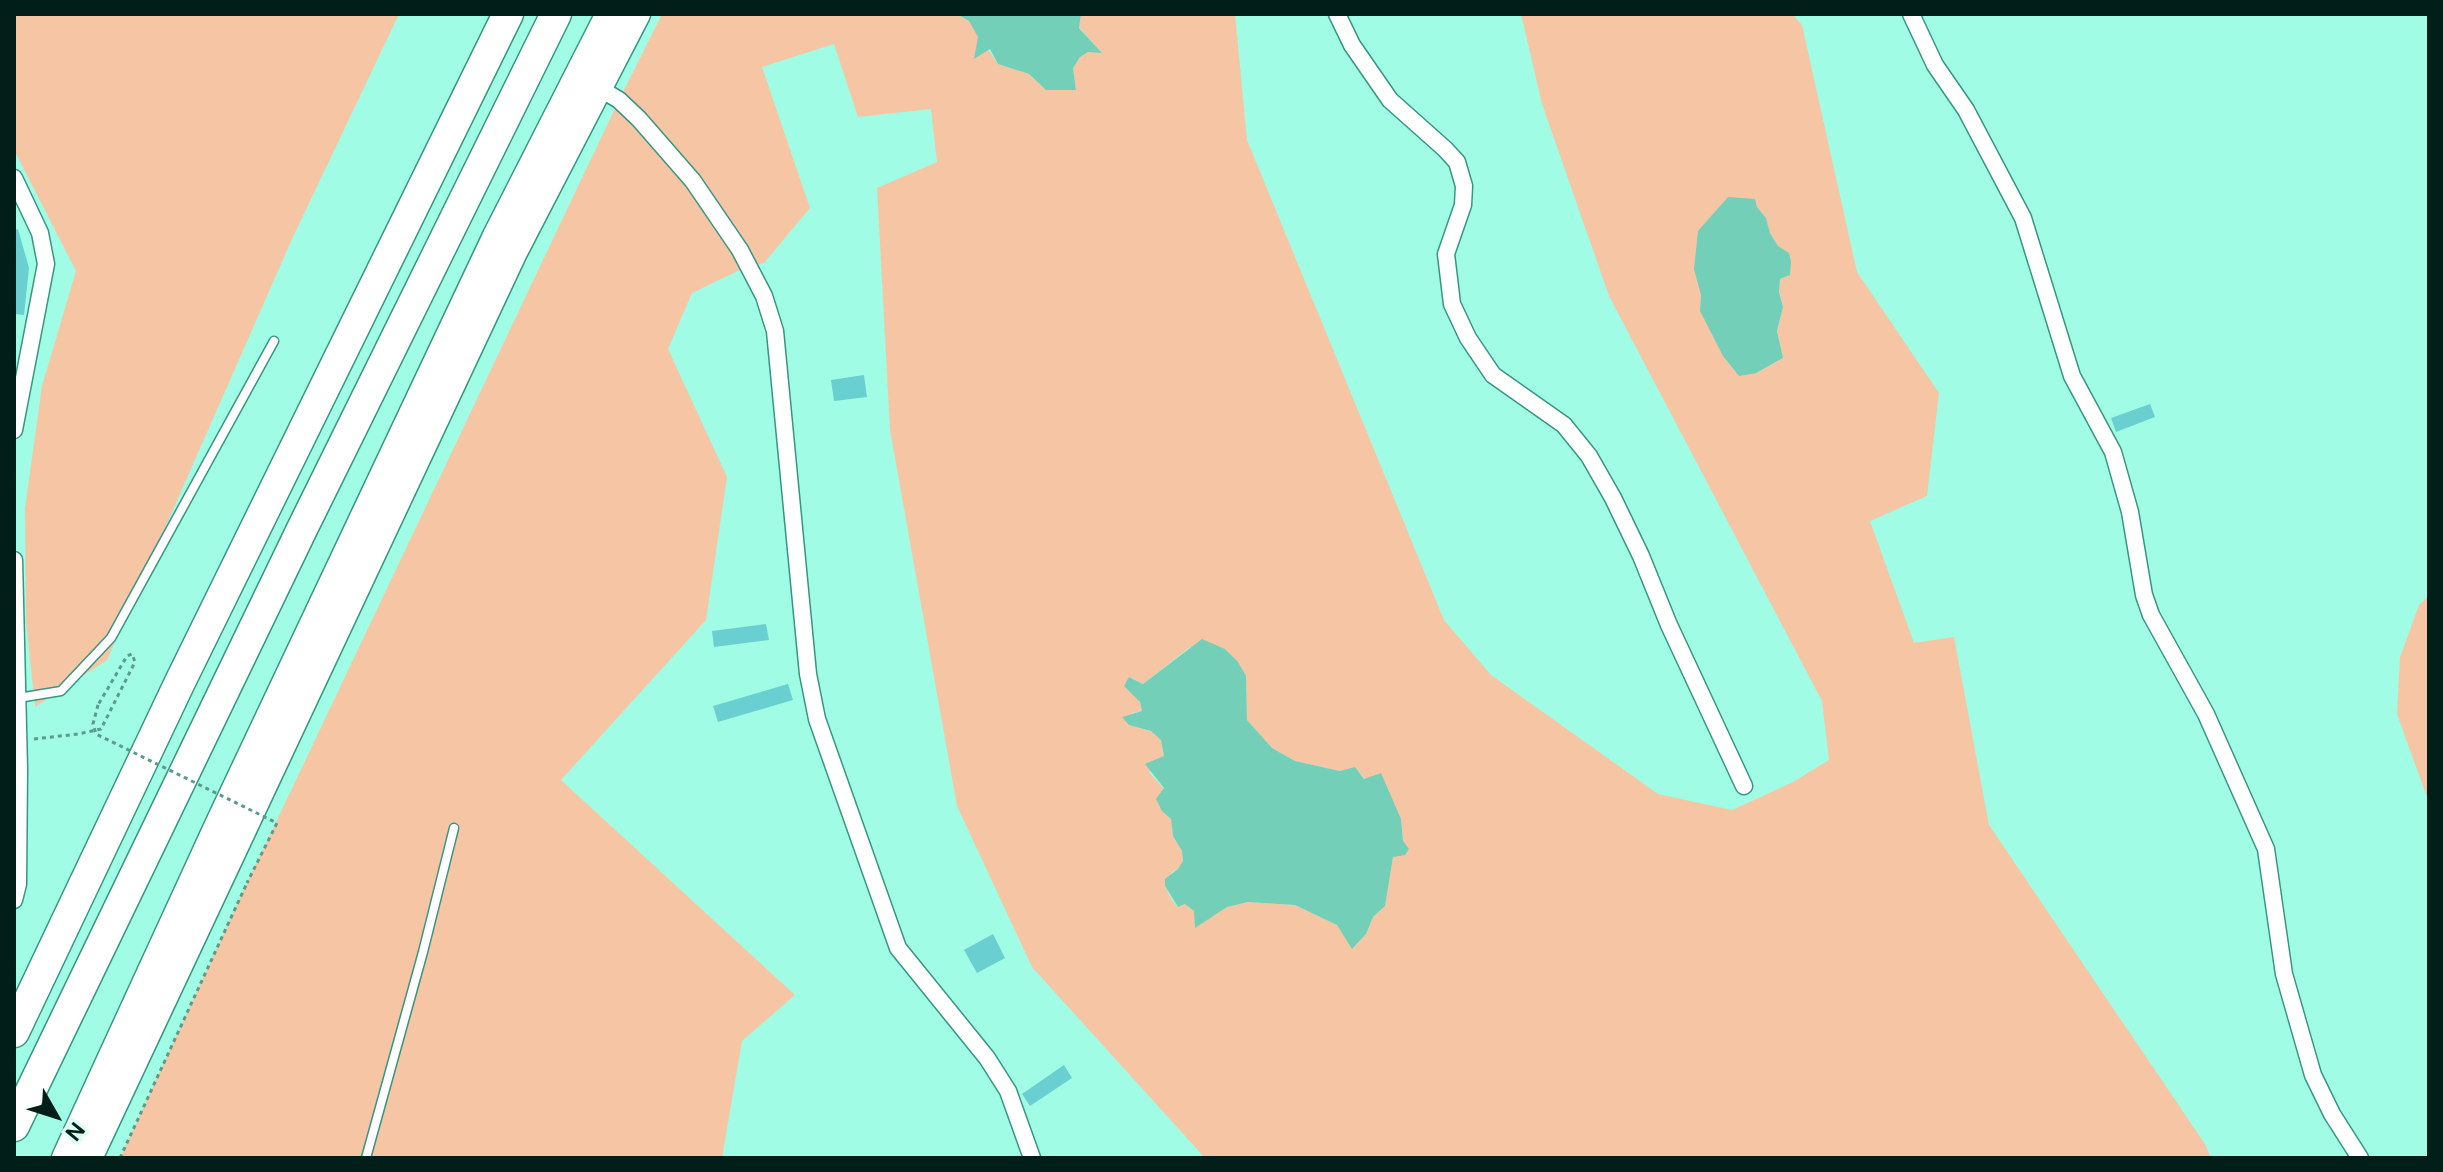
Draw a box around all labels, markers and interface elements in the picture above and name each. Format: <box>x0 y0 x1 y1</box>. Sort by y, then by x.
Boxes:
north arrow <box>16 1076 96 1156</box>
text: N <box>59 1116 91 1147</box>

